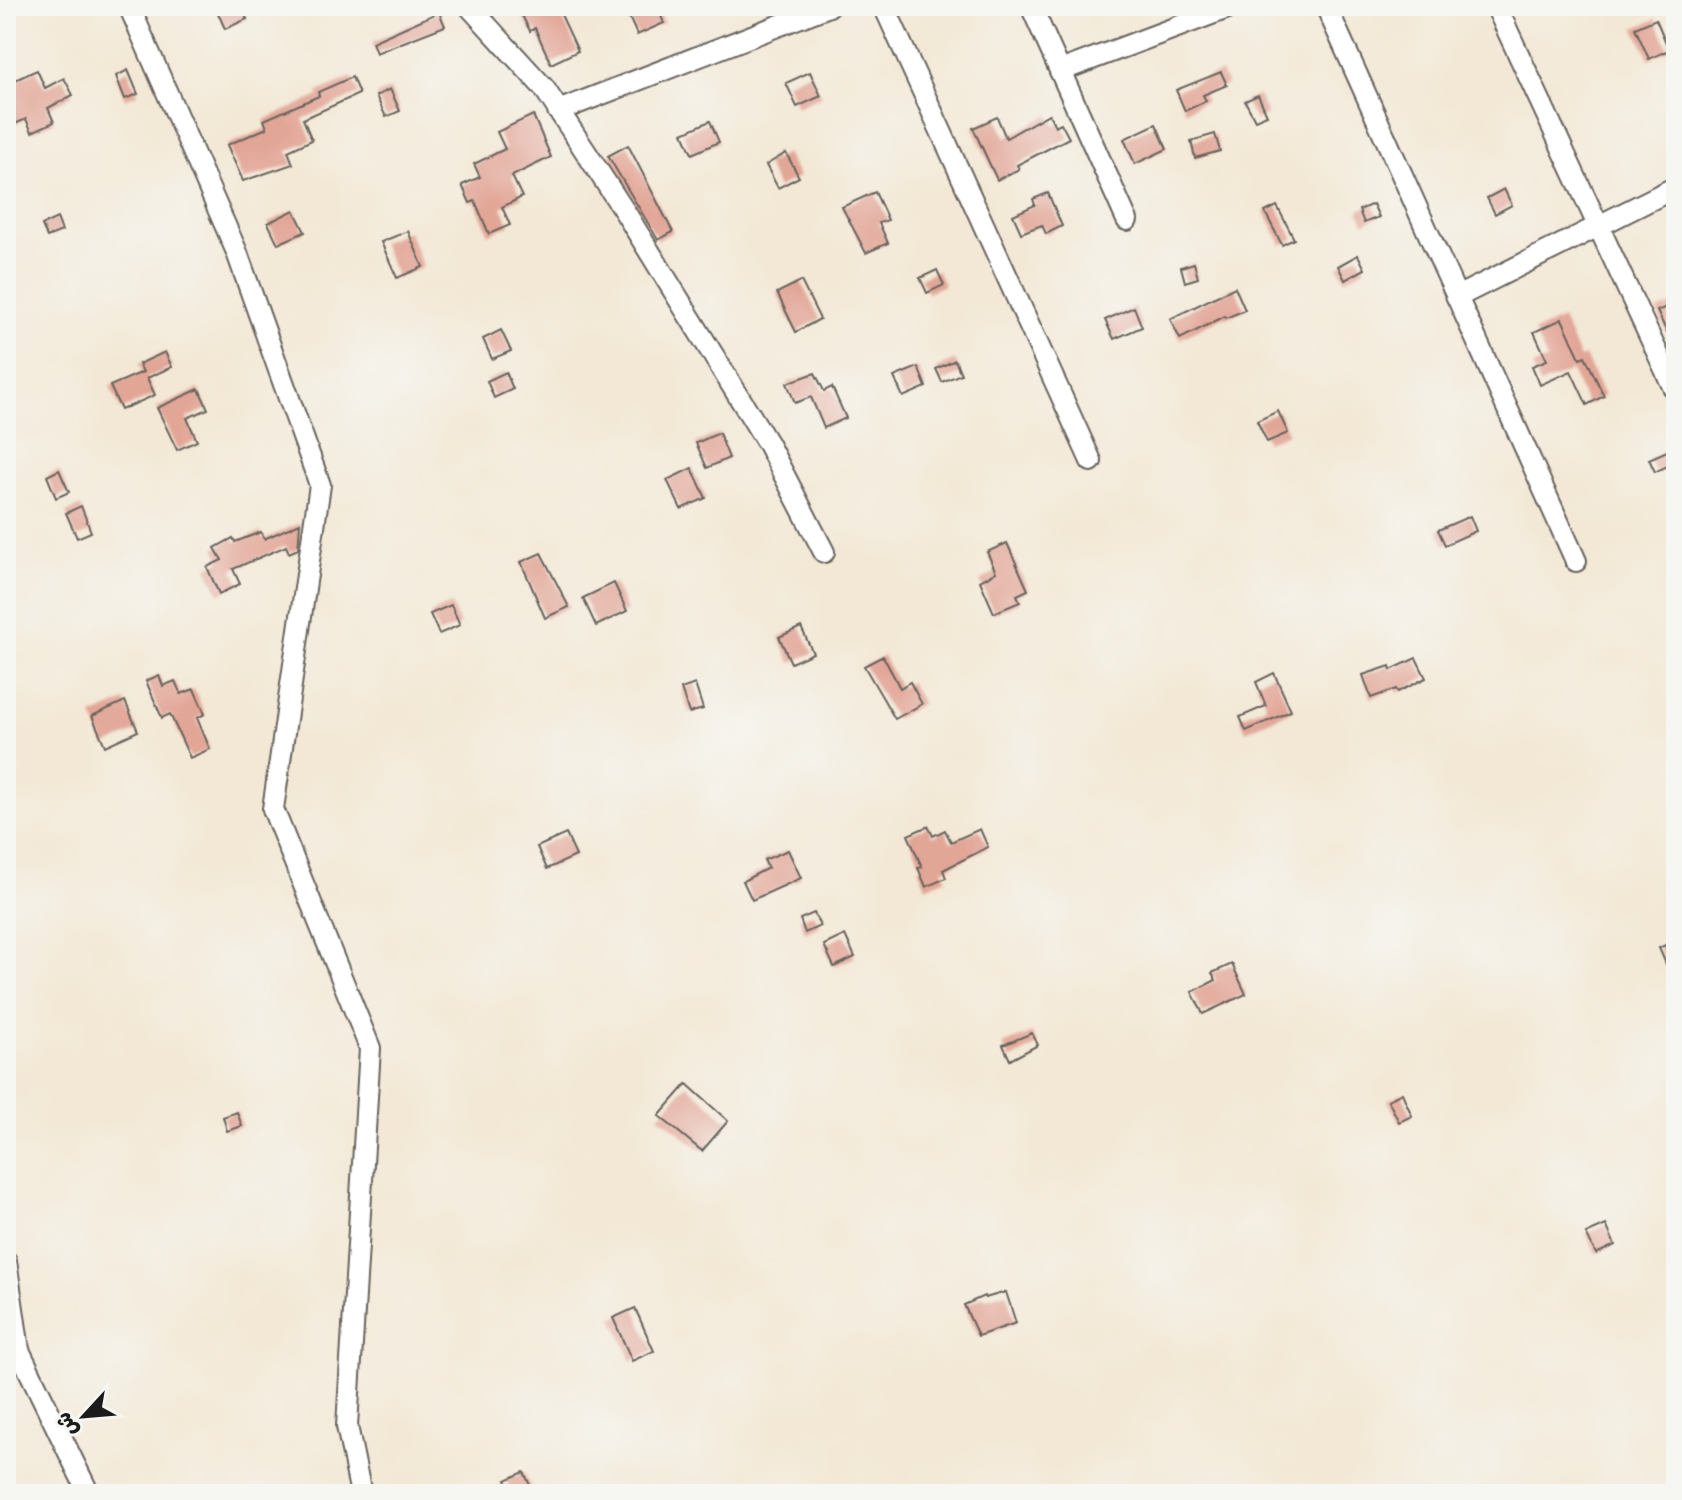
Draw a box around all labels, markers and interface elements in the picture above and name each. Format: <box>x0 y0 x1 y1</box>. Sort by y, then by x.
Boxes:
north arrow <box>44 1376 124 1456</box>
text: ش <box>49 1407 85 1441</box>

